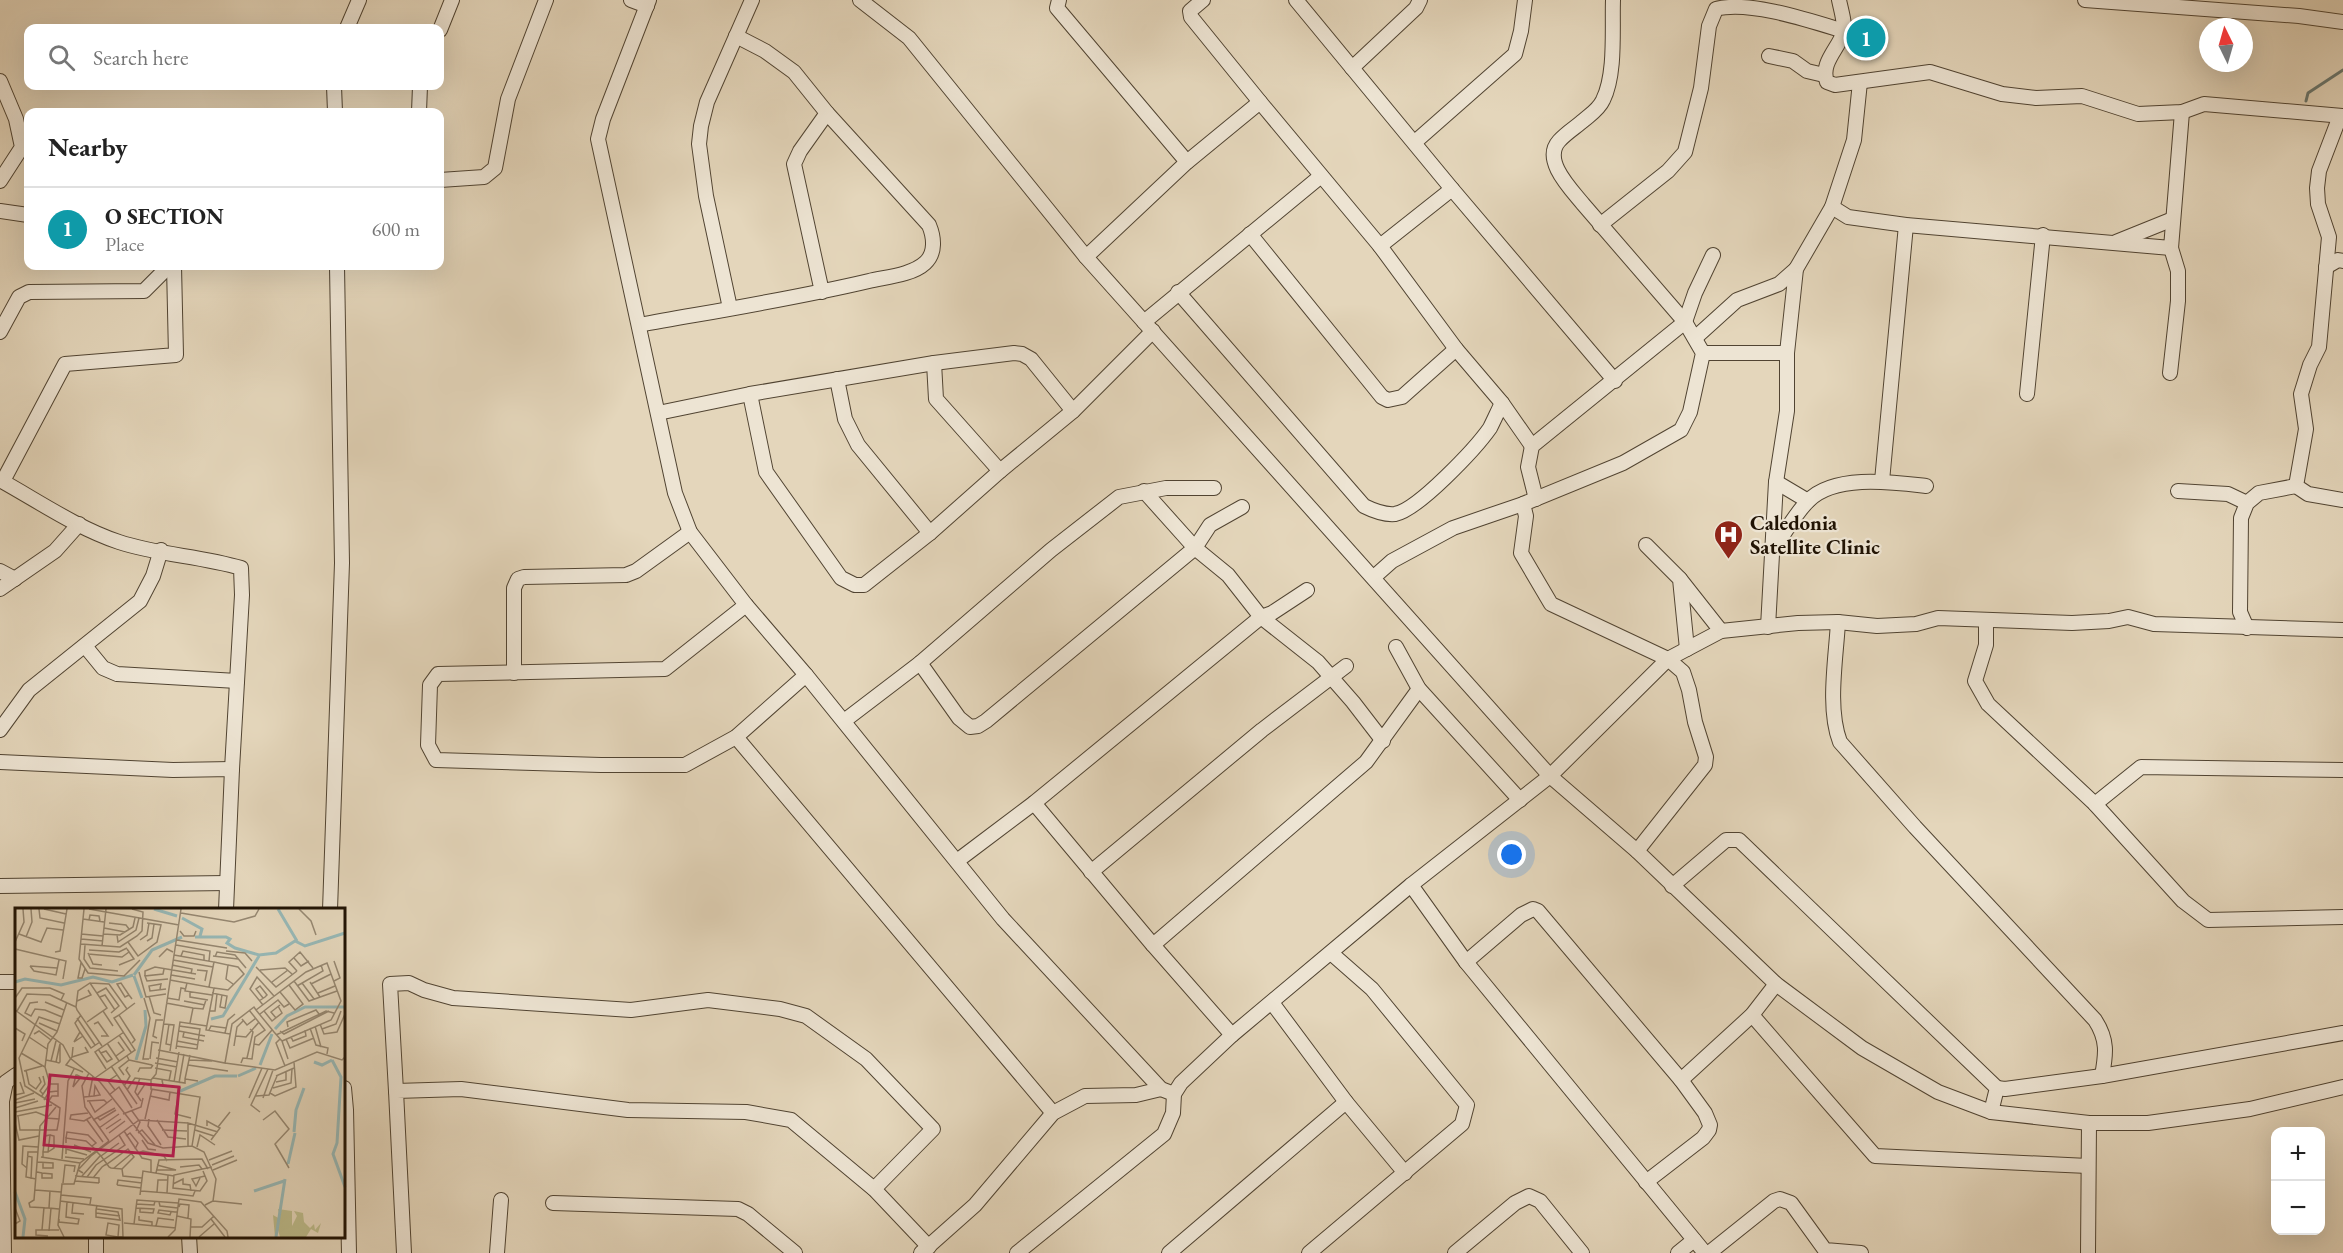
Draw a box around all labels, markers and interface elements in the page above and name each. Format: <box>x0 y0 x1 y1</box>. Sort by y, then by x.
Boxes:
pin: 1 <box>1846 15 1886 60</box>
north arrow <box>2199 18 2253 72</box>
search box <box>24 24 444 90</box>
icon: search <box>45 41 78 74</box>
text: Search here <box>93 43 188 72</box>
text: Nearby <box>48 130 128 164</box>
text: O SECTION <box>105 202 224 231</box>
text: 1 <box>62 216 73 242</box>
text: 600 m <box>372 216 420 242</box>
text: Place <box>105 231 144 257</box>
place label: Caledonia Satellite Clinic <box>1750 509 1880 560</box>
hospital icon: Caledonia Satellite Clinic <box>1713 518 1745 560</box>
your location <box>1497 840 1526 869</box>
inset map <box>15 908 345 1238</box>
map controls <box>2271 1127 2325 1235</box>
button: + <box>2271 1127 2325 1181</box>
button: − <box>2271 1181 2325 1235</box>

